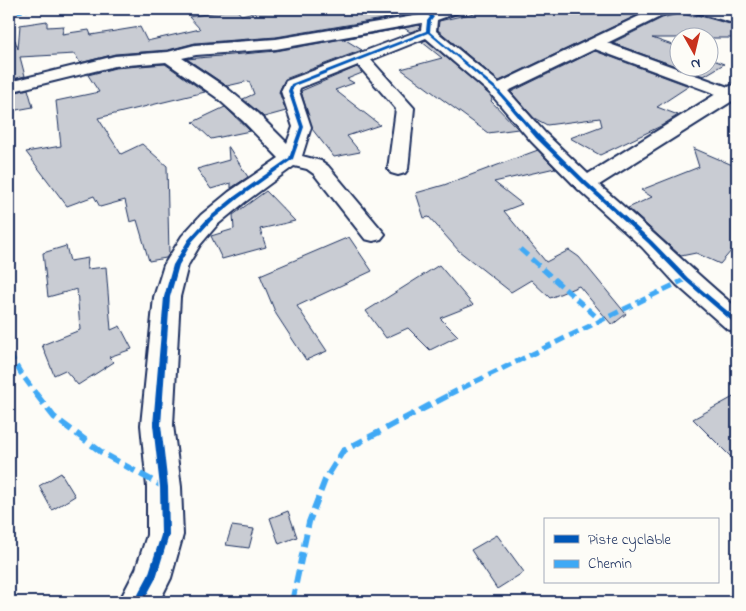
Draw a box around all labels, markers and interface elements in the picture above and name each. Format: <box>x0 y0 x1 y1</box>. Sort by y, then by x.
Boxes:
north arrow <box>668 28 718 78</box>
text: N <box>689 52 702 74</box>
legend <box>544 518 718 584</box>
text: Piste cyclable <box>588 529 671 552</box>
text: Chemin <box>588 553 632 575</box>

